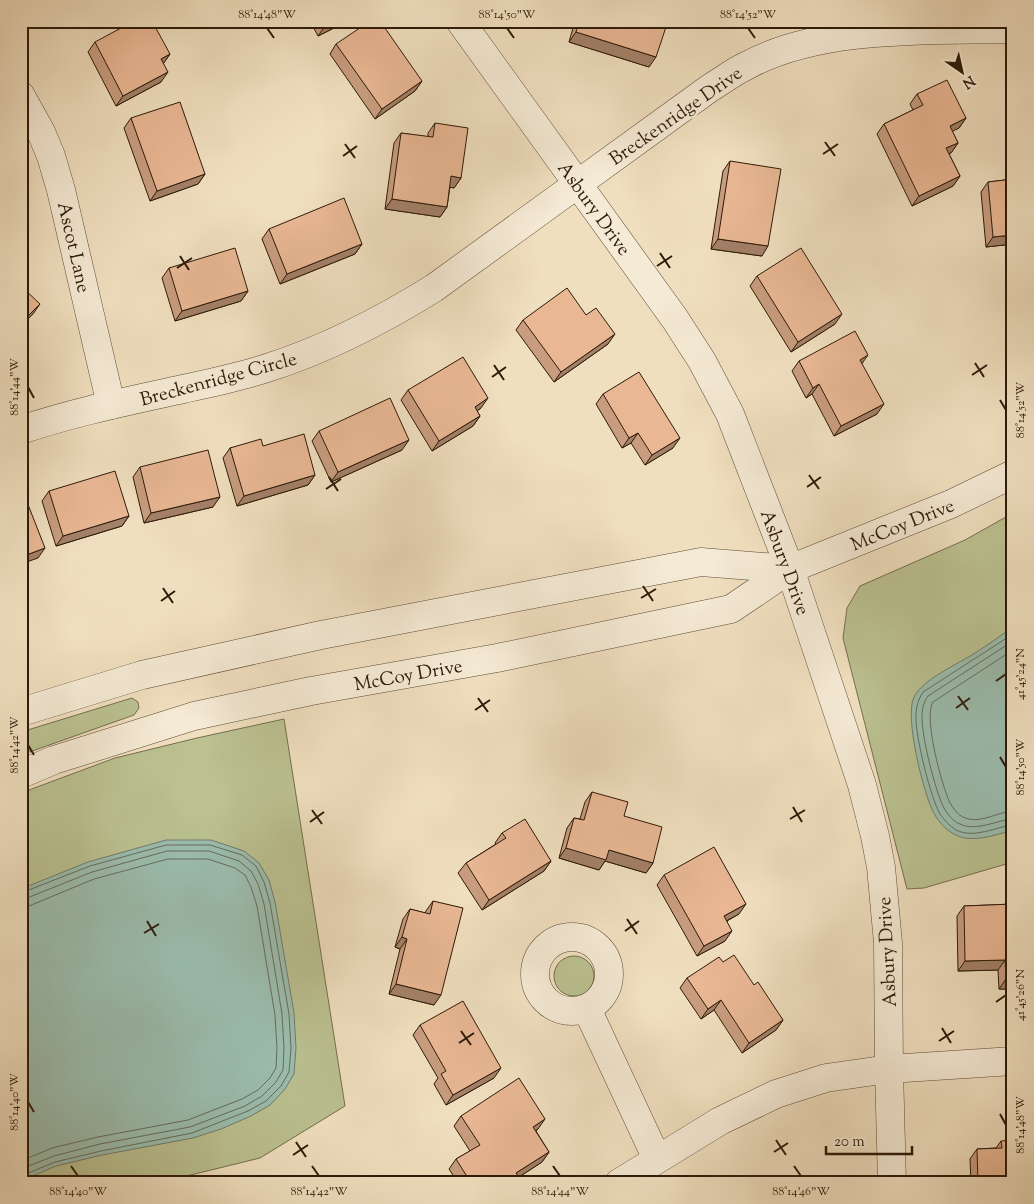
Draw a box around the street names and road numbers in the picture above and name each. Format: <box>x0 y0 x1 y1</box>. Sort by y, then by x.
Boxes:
street label: Breckenridge Drive <box>604 61 749 173</box>
street label: Asbury Drive <box>550 157 636 262</box>
street label: Ascot Lane <box>49 199 96 296</box>
street label: Breckenridge Circle <box>137 346 300 414</box>
street label: McCoy Drive <box>847 493 959 559</box>
street label: Asbury Drive <box>752 506 815 619</box>
street label: McCoy Drive <box>352 654 465 699</box>
street label: Asbury Drive <box>872 896 905 1008</box>

